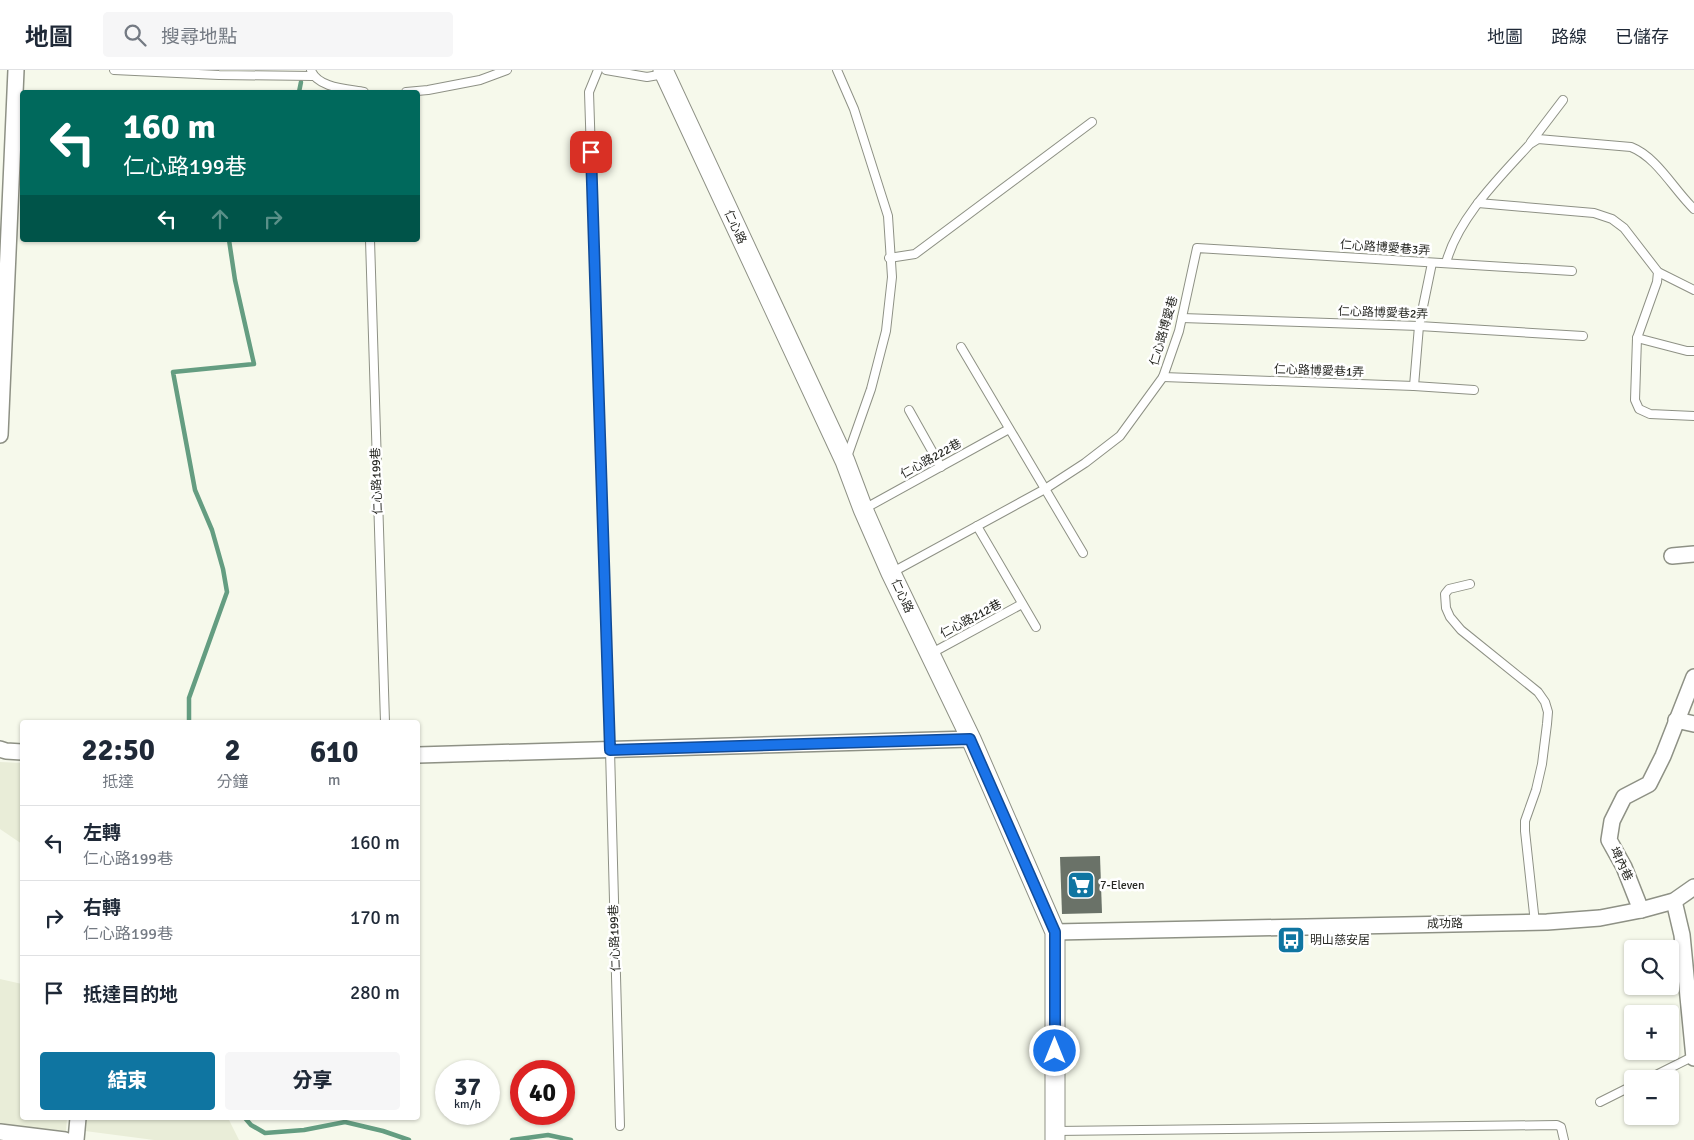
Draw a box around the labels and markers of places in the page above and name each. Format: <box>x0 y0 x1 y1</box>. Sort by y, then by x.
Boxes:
pin <box>570 131 612 173</box>
supermarket icon: 7-Eleven <box>1066 870 1096 900</box>
place label: 7-Eleven <box>1100 878 1145 893</box>
bus stop icon: 明山慈安居 <box>1276 925 1306 955</box>
place label: 明山慈安居 <box>1310 933 1370 948</box>

